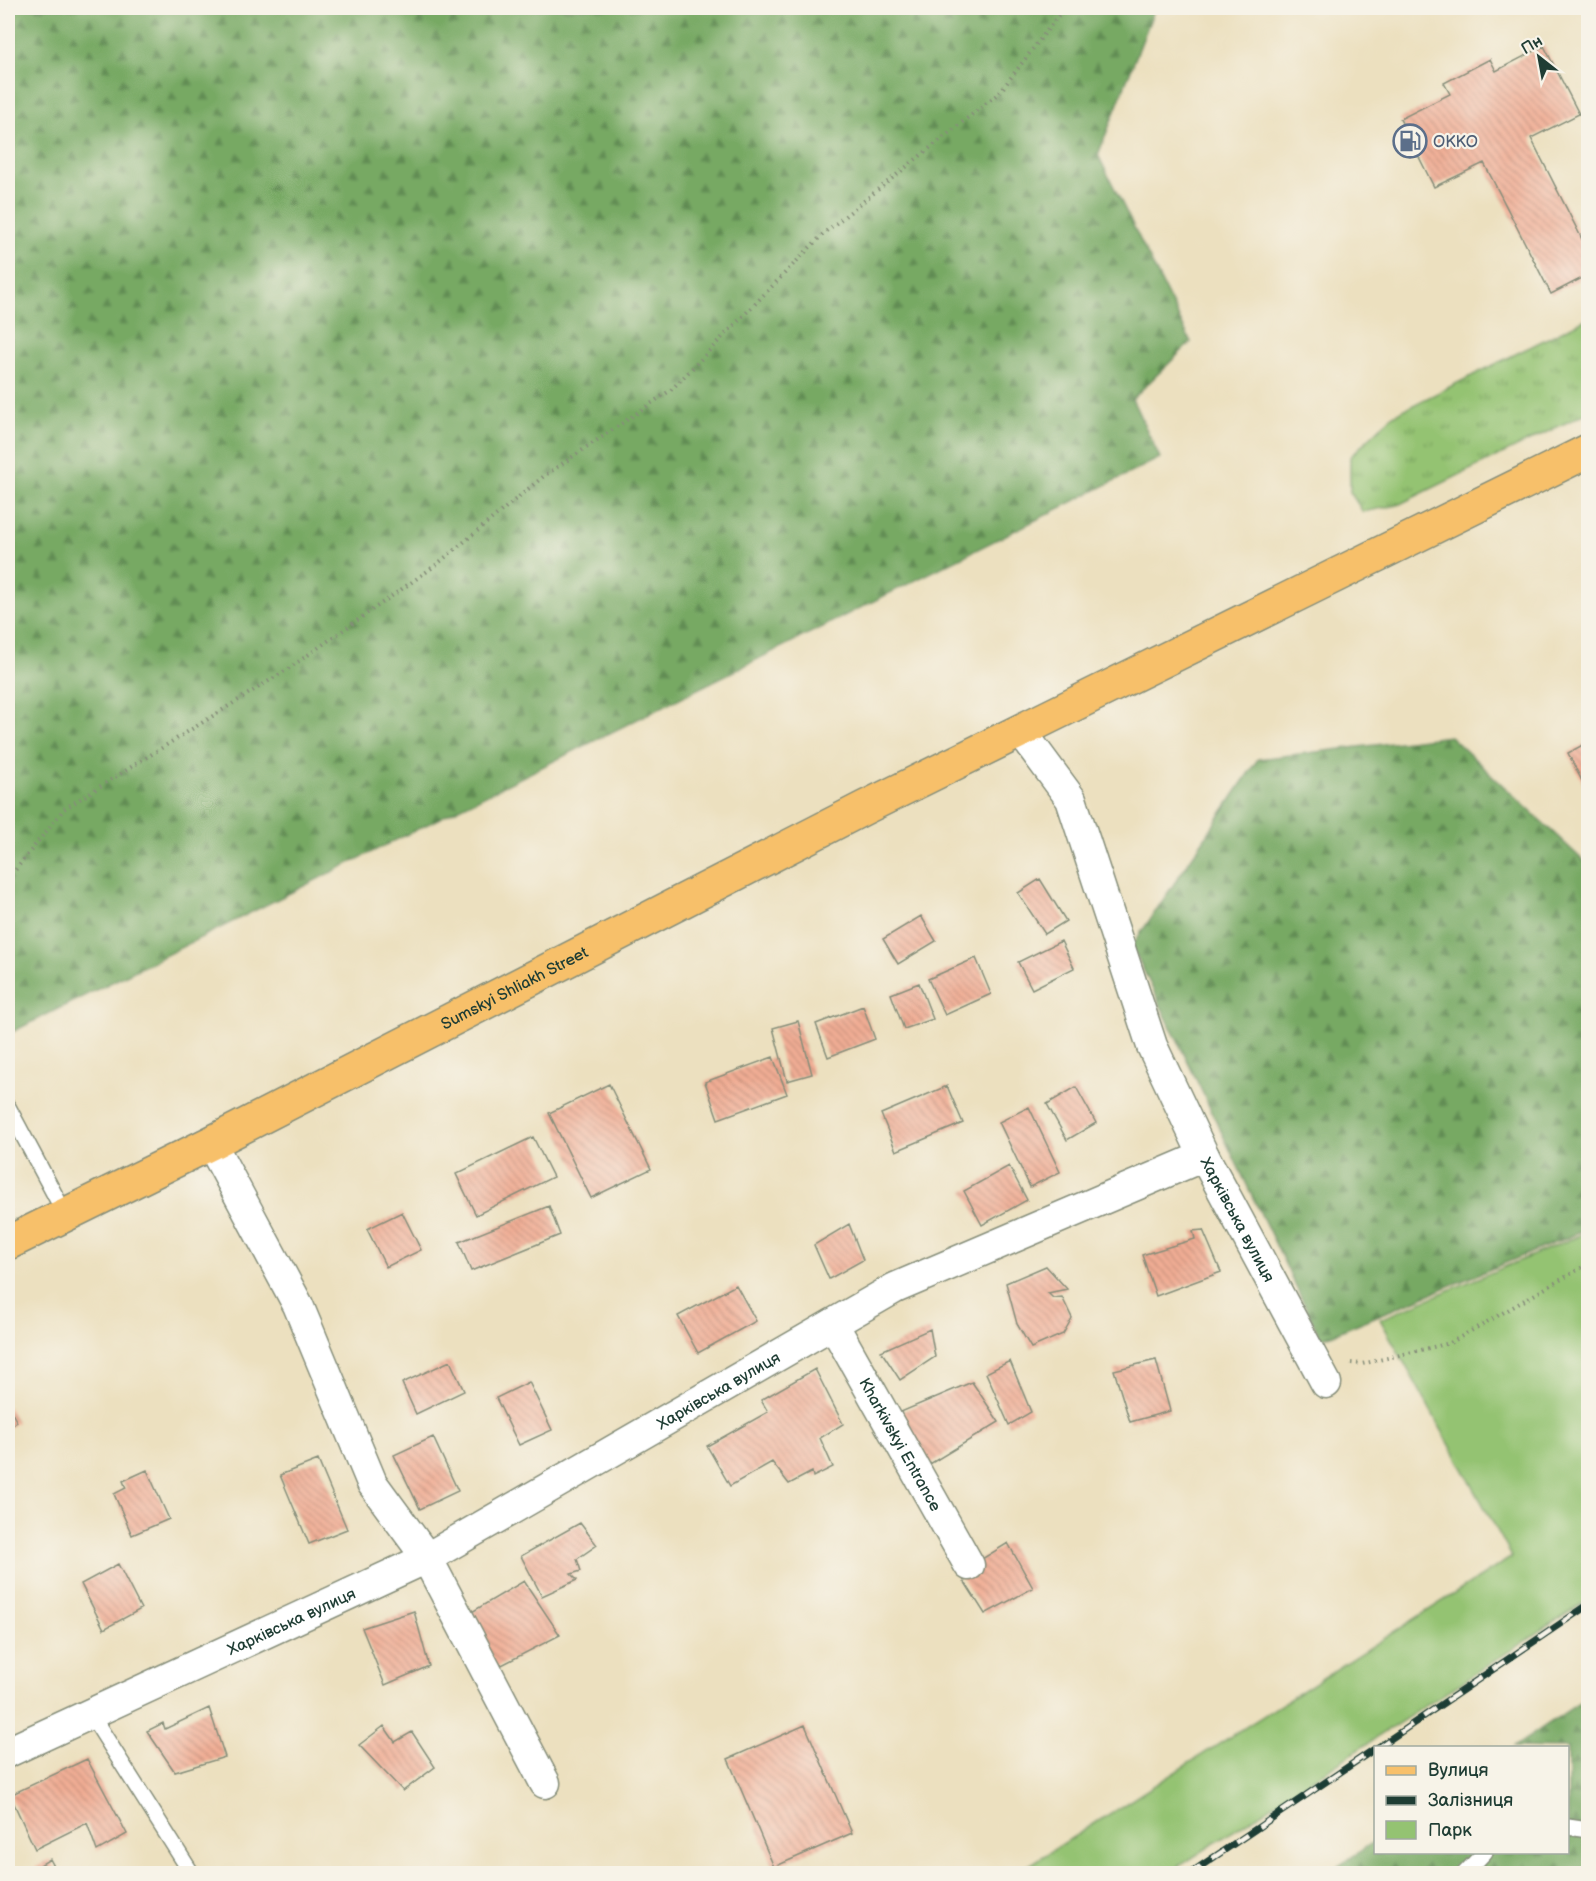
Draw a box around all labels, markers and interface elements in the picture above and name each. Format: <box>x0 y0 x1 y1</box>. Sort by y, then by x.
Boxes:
north arrow <box>1509 27 1569 87</box>
text: Пн <box>1518 32 1546 59</box>
fuel station icon: OKKO <box>1392 123 1428 159</box>
place label: OKKO <box>1433 133 1478 152</box>
street label: Sumskyi Shliakh Street <box>438 943 592 1034</box>
street label: Харківська вулиця <box>1195 1154 1278 1286</box>
street label: Харківська вулиця <box>654 1348 784 1434</box>
street label: Kharkivskyi Entrance <box>854 1375 945 1515</box>
street label: Харківська вулиця <box>225 1584 359 1660</box>
legend <box>1374 1746 1569 1854</box>
text: Вулиця <box>1428 1760 1489 1781</box>
text: Залізниця <box>1428 1790 1513 1811</box>
text: Парк <box>1428 1820 1472 1841</box>

